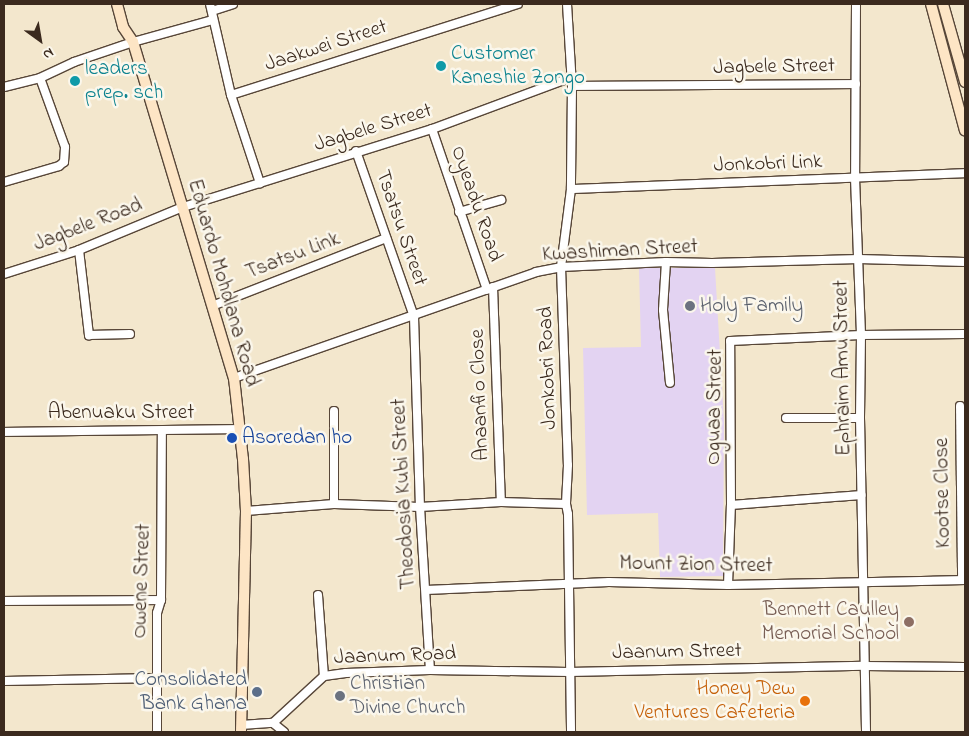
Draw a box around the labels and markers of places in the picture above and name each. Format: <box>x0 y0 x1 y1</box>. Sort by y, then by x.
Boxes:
place label: Customer Kaneshie Zongo <box>451 41 585 91</box>
place label: leaders prep. sch <box>85 56 163 106</box>
marker: Customer Kaneshie Zongo <box>435 60 447 72</box>
marker: leaders prep. sch <box>69 75 81 87</box>
place label: Holy Family <box>700 293 803 319</box>
marker: Holy Family <box>684 300 696 312</box>
place label: Asoredan ho <box>242 425 352 451</box>
marker: Asoredan ho <box>226 432 238 444</box>
place label: Bennett Caulley Memorial School <box>762 597 899 647</box>
marker: Bennett Caulley Memorial School <box>903 616 915 628</box>
place label: Consolidated Bank Ghana <box>135 667 247 717</box>
place label: Christian Divine Church <box>350 671 465 721</box>
place label: Honey Dew Ventures Cafeteria <box>634 676 795 726</box>
marker: Consolidated Bank Ghana <box>251 686 263 698</box>
marker: Christian Divine Church <box>334 690 346 702</box>
marker: Honey Dew Ventures Cafeteria <box>799 695 811 707</box>

